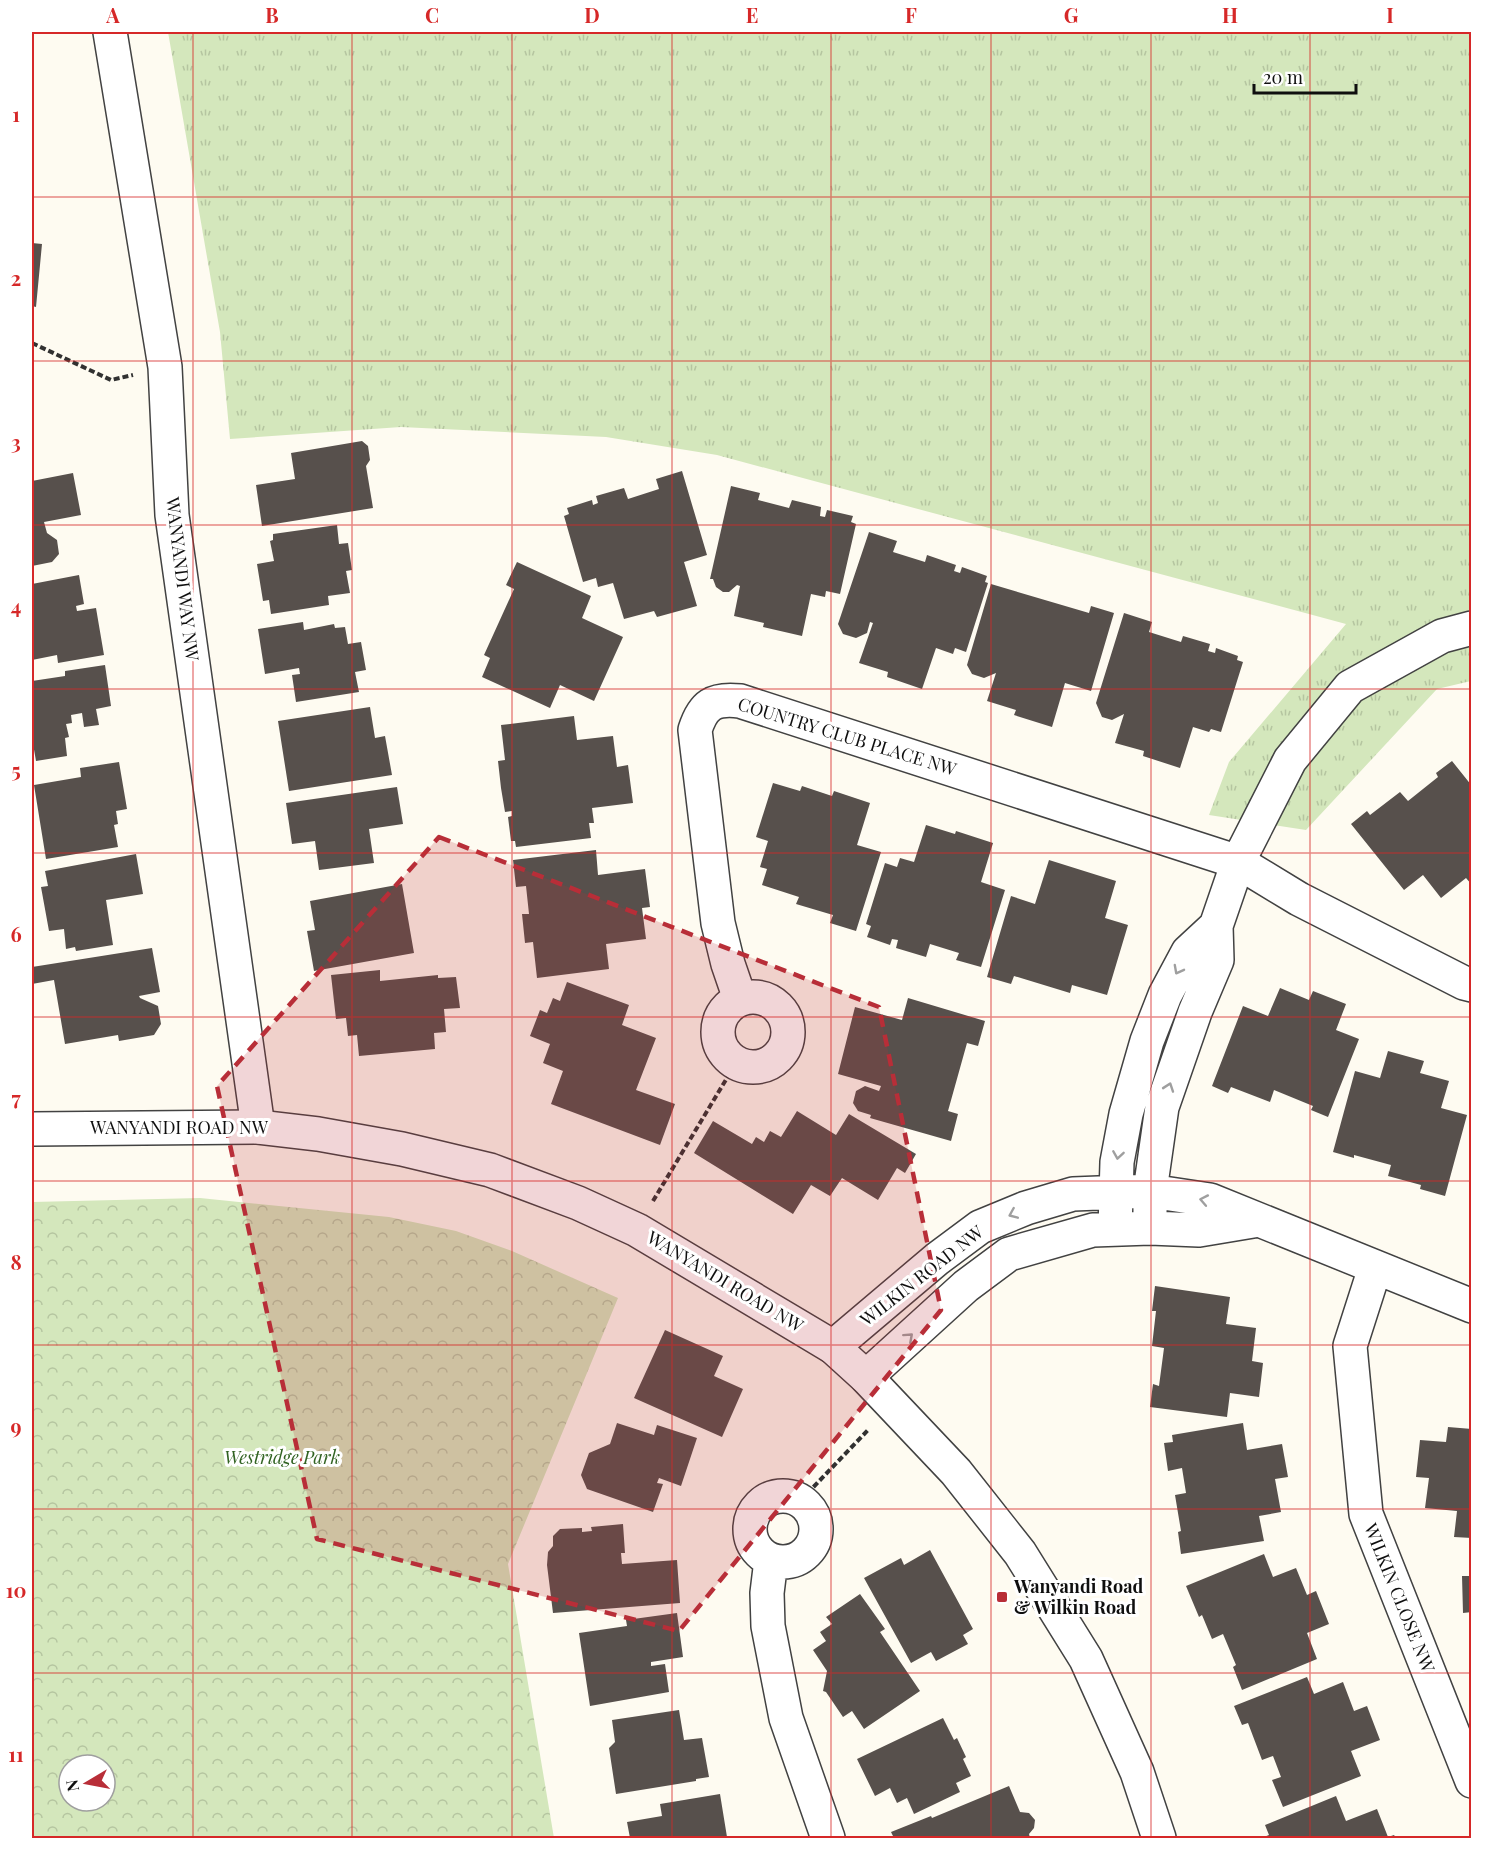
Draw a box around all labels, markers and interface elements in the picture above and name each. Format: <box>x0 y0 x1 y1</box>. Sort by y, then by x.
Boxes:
text: A <box>105 1 120 28</box>
text: B <box>265 1 279 28</box>
text: C <box>425 1 439 28</box>
text: D <box>584 1 600 28</box>
text: E <box>746 1 758 28</box>
text: F <box>905 1 917 28</box>
text: G <box>1064 1 1079 28</box>
text: H <box>1222 1 1238 28</box>
text: I <box>1386 1 1394 28</box>
scale bar <box>1254 57 1356 95</box>
text: 20 m <box>1263 65 1303 89</box>
text: 1 <box>12 100 20 127</box>
text: 2 <box>11 264 21 291</box>
text: 3 <box>11 428 21 455</box>
street label: WANYANDI WAY NW <box>161 495 205 663</box>
text: 4 <box>11 592 21 619</box>
street label: COUNTRY CLUB PLACE NW <box>735 691 960 781</box>
text: 5 <box>11 756 21 783</box>
text: 6 <box>10 920 22 947</box>
one-way arrow <box>1174 964 1185 974</box>
one-way arrow <box>1161 1082 1174 1093</box>
text: 7 <box>11 1084 21 1111</box>
street label: WANYANDI ROAD NW <box>89 1115 269 1139</box>
one-way arrow <box>1113 1150 1125 1159</box>
one-way arrow <box>1199 1194 1209 1207</box>
one-way arrow <box>1008 1207 1019 1219</box>
street label: WILKIN ROAD NW <box>854 1219 989 1332</box>
street label: WANYANDI ROAD NW <box>642 1224 809 1338</box>
text: 8 <box>10 1248 22 1275</box>
one-way arrow <box>902 1333 913 1344</box>
text: 9 <box>10 1412 22 1439</box>
park label: Westridge Park <box>224 1445 340 1469</box>
street label: WILKIN CLOSE NW <box>1359 1519 1441 1676</box>
place label: Wanyandi Road & Wilkin Road <box>1013 1574 1143 1619</box>
text: 10 <box>6 1576 26 1603</box>
marker: Wanyandi Road & Wilkin Road <box>995 1590 1009 1604</box>
text: 11 <box>8 1740 24 1767</box>
north arrow <box>57 1753 117 1813</box>
text: N <box>60 1778 83 1793</box>

